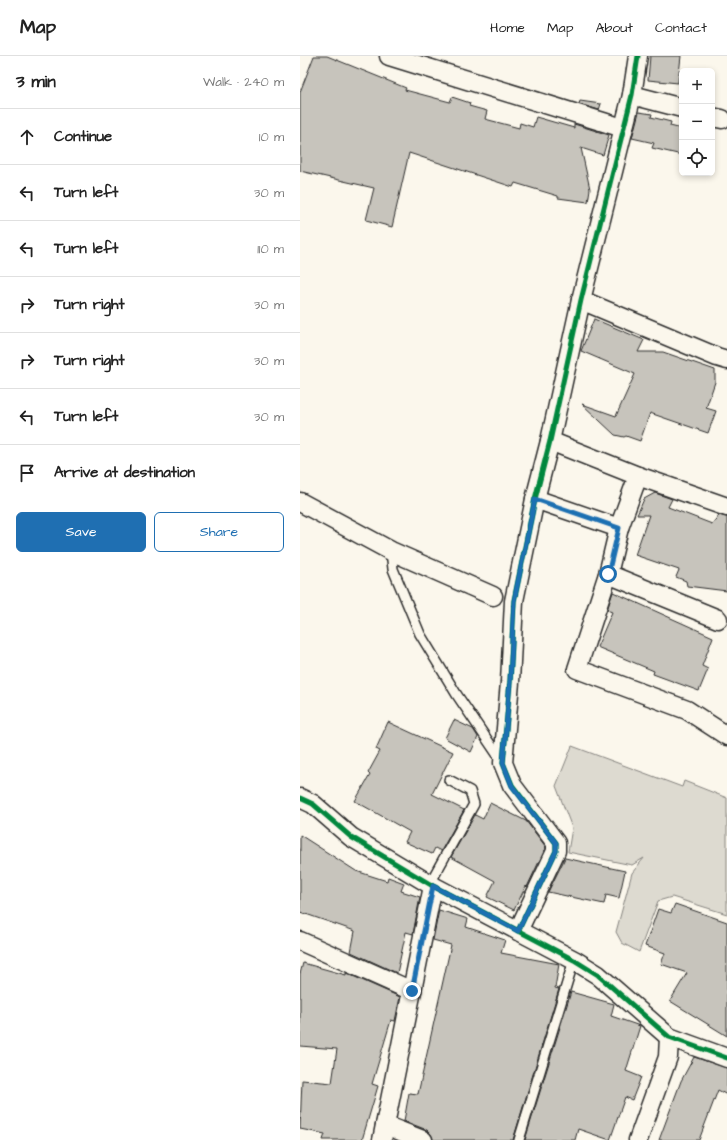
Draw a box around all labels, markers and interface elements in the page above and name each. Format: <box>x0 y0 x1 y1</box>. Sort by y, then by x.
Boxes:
text: Map <box>20 14 56 41</box>
text: Home <box>490 18 525 38</box>
text: Map <box>547 18 573 38</box>
text: About <box>595 18 633 38</box>
text: Contact <box>655 18 707 38</box>
map controls <box>679 68 715 176</box>
button: + <box>679 68 715 104</box>
text: 3 min <box>16 70 56 94</box>
text: Walk · 240 m <box>203 73 284 91</box>
button: − <box>679 104 715 140</box>
icon: ahead <box>16 126 38 148</box>
text: Continue <box>54 126 112 147</box>
text: 10 m <box>259 128 284 146</box>
button: locate <box>679 140 715 176</box>
icon: left <box>16 182 38 204</box>
text: Turn left <box>54 182 118 203</box>
text: 30 m <box>254 184 284 202</box>
icon: left <box>16 238 38 260</box>
text: Turn left <box>54 238 118 259</box>
text: 110 m <box>257 240 284 258</box>
icon: right <box>16 294 38 316</box>
text: Turn right <box>54 294 125 315</box>
text: 30 m <box>254 296 284 314</box>
icon: right <box>16 350 38 372</box>
text: Turn right <box>54 350 125 371</box>
text: 30 m <box>254 352 284 370</box>
icon: left <box>16 406 38 428</box>
text: Turn left <box>54 406 118 427</box>
text: 30 m <box>254 408 284 426</box>
icon: arrive <box>16 462 38 484</box>
text: Arrive at destination <box>54 462 195 483</box>
button: Save <box>16 512 146 552</box>
button: Share <box>154 512 284 552</box>
route start <box>599 565 617 583</box>
route end <box>403 982 421 1000</box>

